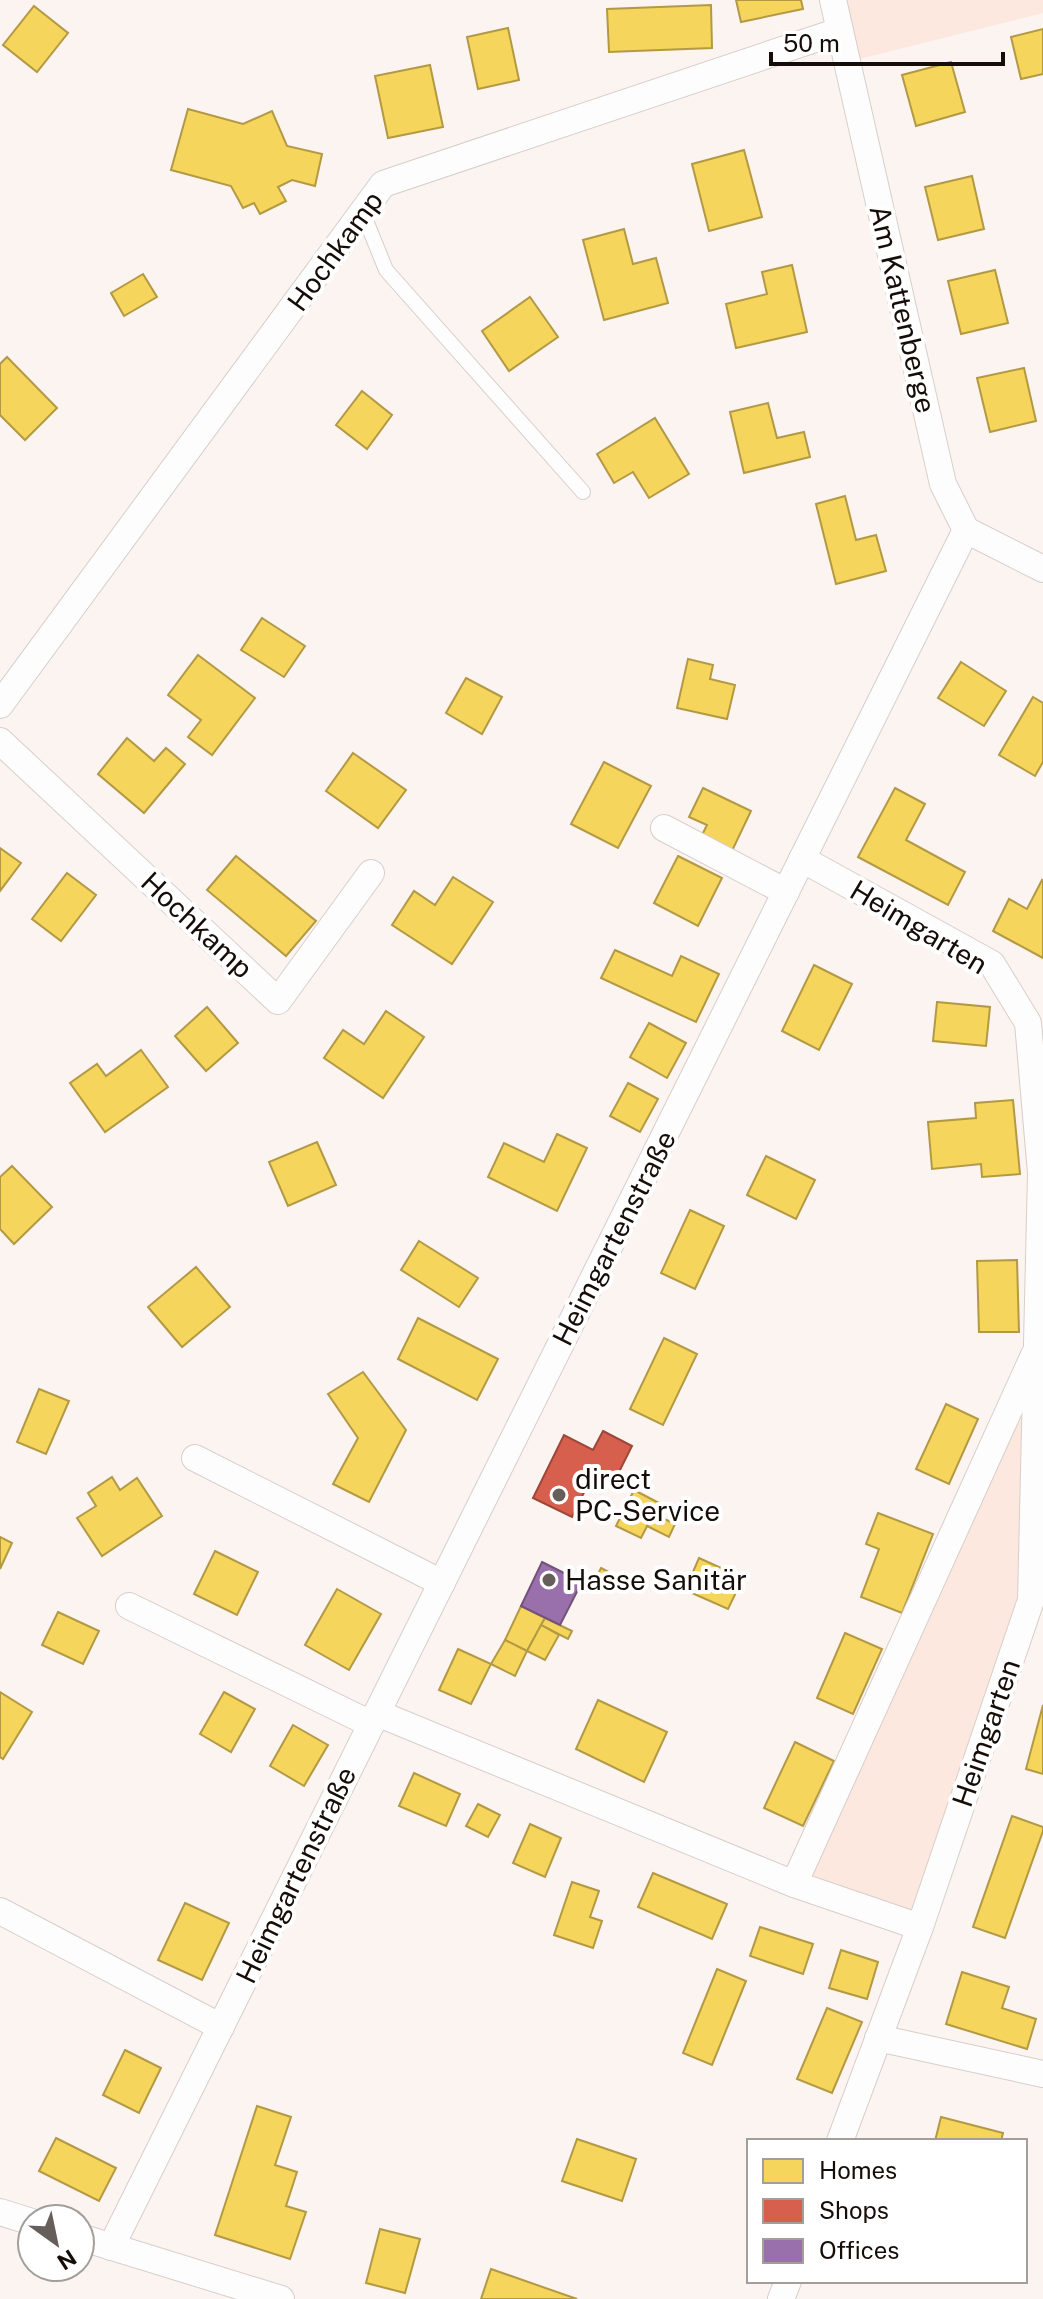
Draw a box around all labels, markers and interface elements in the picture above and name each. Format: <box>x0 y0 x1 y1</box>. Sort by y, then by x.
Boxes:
scale bar <box>771 16 1003 66</box>
text: 50 m <box>783 29 840 57</box>
street label: Hochkamp <box>280 184 389 317</box>
street label: Am Kattenberge <box>864 202 943 416</box>
street label: Hochkamp <box>135 865 260 984</box>
street label: Heimgarten <box>845 873 994 980</box>
street label: Heimgartenstraße <box>545 1125 682 1351</box>
place label: direct PC-Service <box>575 1462 720 1527</box>
marker: direct PC-Service <box>550 1486 568 1504</box>
place label: Hasse Sanitär <box>565 1563 747 1596</box>
marker: Hasse Sanitär <box>540 1571 558 1589</box>
street label: Heimgarten <box>945 1655 1026 1811</box>
street label: Heimgartenstraße <box>229 1761 362 1988</box>
legend <box>747 2139 1027 2283</box>
text: Homes <box>819 2156 897 2184</box>
text: Shops <box>819 2196 889 2224</box>
north arrow <box>16 2203 96 2283</box>
text: Offices <box>819 2236 899 2264</box>
text: N <box>53 2244 81 2275</box>

